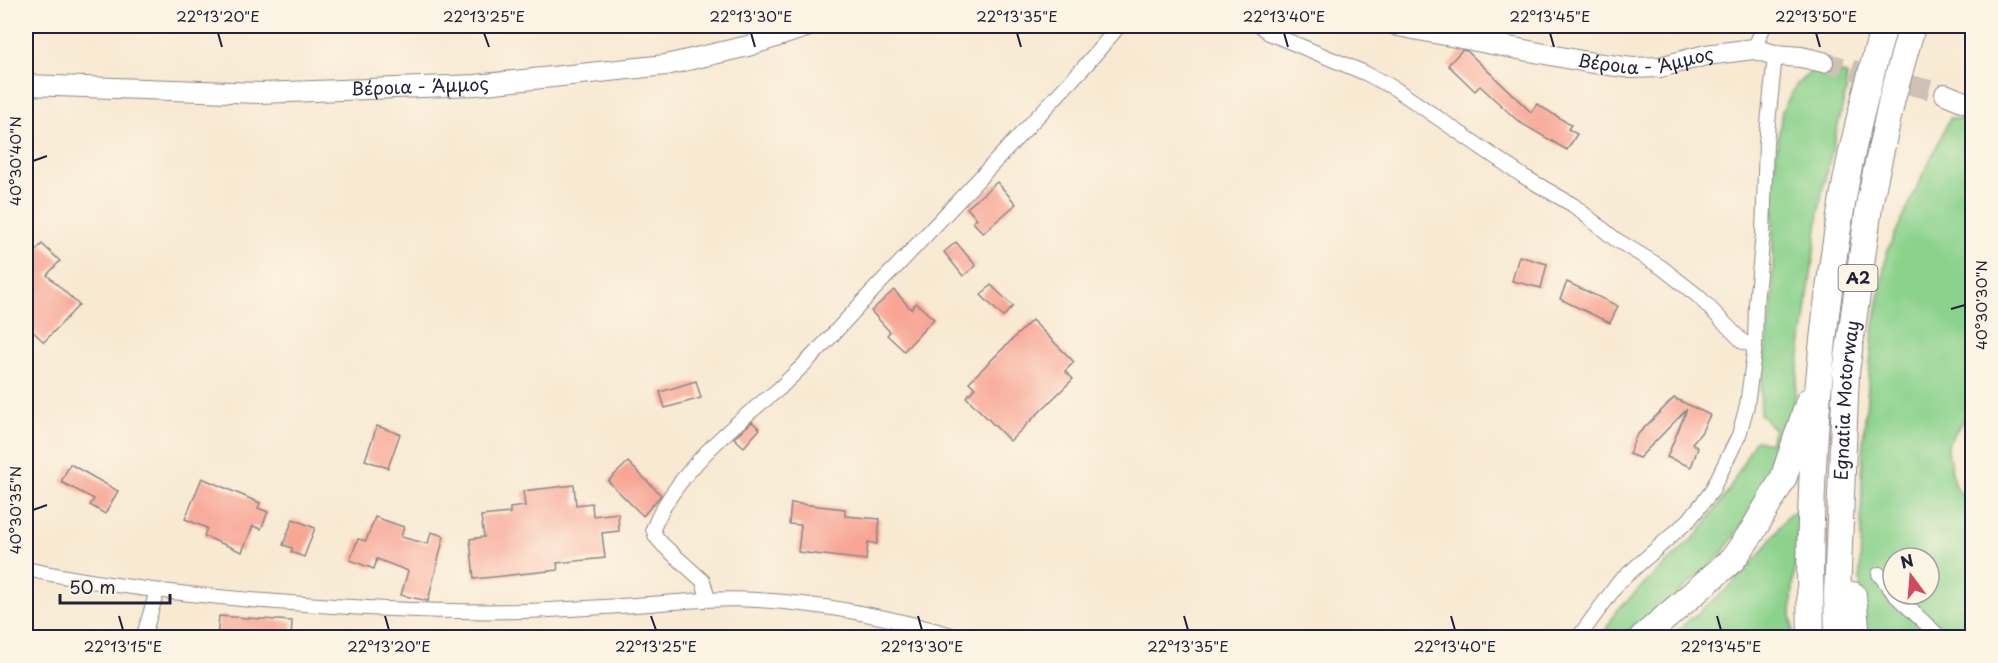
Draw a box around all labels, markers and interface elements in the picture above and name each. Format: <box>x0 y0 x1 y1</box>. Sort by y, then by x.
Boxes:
text: 22°13'20"E <box>176 4 260 27</box>
text: 22°13'25"E <box>443 4 525 27</box>
text: 22°13'30"E <box>710 4 792 27</box>
text: 22°13'35"E <box>976 4 1058 27</box>
text: 22°13'40"E <box>1243 4 1325 27</box>
text: 22°13'45"E <box>1510 4 1590 27</box>
text: 22°13'50"E <box>1775 4 1857 27</box>
street label: Βέροια - Άμμος <box>1576 39 1715 80</box>
street label: Βέροια - Άμμος <box>350 69 490 102</box>
text: 40°30'40"N <box>3 116 26 206</box>
text: 40°30'30"N <box>1969 260 1992 350</box>
road number: Α2 <box>1838 265 1878 291</box>
street label: Egnatia Motorway <box>1827 318 1865 481</box>
text: 40°30'35"N <box>3 466 26 554</box>
north arrow <box>1881 546 1941 606</box>
text: N <box>1897 547 1916 574</box>
scale bar <box>60 567 170 605</box>
text: 50 m <box>69 573 116 600</box>
text: 22°13'15"E <box>84 634 162 657</box>
text: 22°13'20"E <box>347 634 431 657</box>
text: 22°13'25"E <box>615 634 697 657</box>
text: 22°13'30"E <box>881 634 963 657</box>
text: 22°13'35"E <box>1147 634 1229 657</box>
text: 22°13'40"E <box>1414 634 1496 657</box>
text: 22°13'45"E <box>1681 634 1761 657</box>

